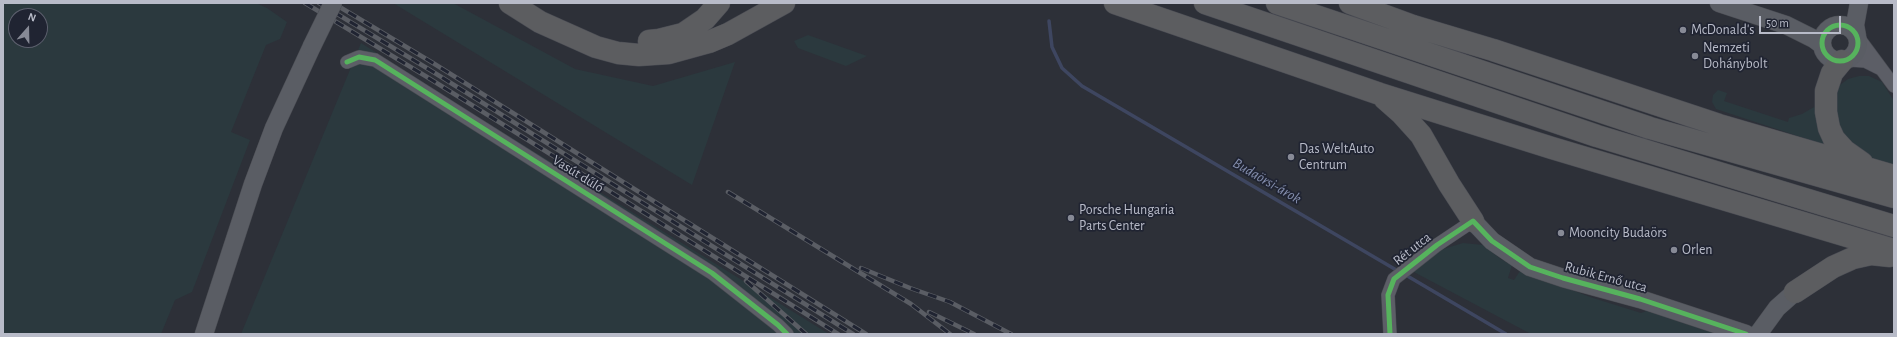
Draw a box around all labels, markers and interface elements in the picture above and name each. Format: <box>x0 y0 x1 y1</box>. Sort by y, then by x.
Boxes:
north arrow <box>8 8 48 48</box>
scale bar <box>1761 8 1843 34</box>
text: N <box>26 11 37 24</box>
text: 50 m <box>1766 17 1789 29</box>
place label: McDonald's <box>1691 22 1754 38</box>
marker: McDonald's <box>1678 25 1688 35</box>
place label: Nemzeti Dohánybolt <box>1703 40 1767 72</box>
marker: Nemzeti Dohánybolt <box>1690 51 1700 61</box>
place label: Das WeltAuto Centrum <box>1299 141 1374 174</box>
street label: Vasút dűlő <box>549 152 607 196</box>
marker: Das WeltAuto Centrum <box>1286 152 1296 162</box>
water label: Budaörsi-árok <box>1230 154 1304 208</box>
place label: Porsche Hungaria Parts Center <box>1079 202 1175 234</box>
marker: Porsche Hungaria Parts Center <box>1066 213 1076 223</box>
place label: Mooncity Budaörs <box>1569 225 1667 241</box>
marker: Mooncity Budaörs <box>1556 228 1566 238</box>
street label: Rét utca <box>1390 229 1434 269</box>
place label: Orlen <box>1682 242 1713 258</box>
marker: Orlen <box>1669 245 1679 255</box>
street label: Rubik Ernő utca <box>1563 258 1649 296</box>

